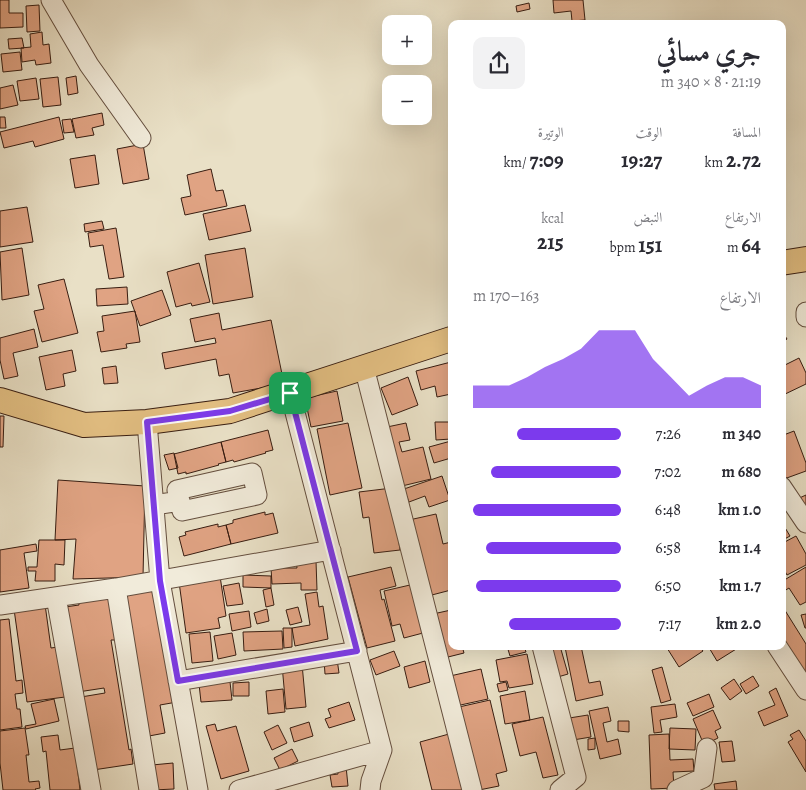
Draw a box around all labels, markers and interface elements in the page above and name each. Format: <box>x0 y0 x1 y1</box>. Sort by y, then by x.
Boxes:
map controls <box>382 15 432 125</box>
button: + <box>382 15 432 65</box>
text: جري مسائي <box>656 33 761 71</box>
button: share <box>473 37 525 89</box>
text: 21:19 · 8 × 340 m <box>661 71 761 93</box>
button: − <box>382 75 432 125</box>
text: الوتيرة <box>538 123 564 142</box>
text: الوقت <box>636 123 662 142</box>
text: المسافة <box>732 123 761 142</box>
text: 7:09 <box>529 146 564 174</box>
text: 19:27 <box>621 146 662 174</box>
text: 2.72 <box>726 146 761 174</box>
text: /km <box>503 153 529 172</box>
text: km <box>705 153 726 172</box>
text: النبض <box>633 208 662 227</box>
text: الارتفاع <box>725 208 761 227</box>
text: kcal <box>541 209 564 228</box>
text: 215 <box>537 228 564 256</box>
text: 151 <box>638 231 662 259</box>
text: 64 <box>741 231 761 259</box>
text: bpm <box>609 238 638 257</box>
text: m <box>727 238 741 257</box>
text: 163–170 m <box>473 285 539 307</box>
text: الارتفاع <box>719 287 761 309</box>
pin <box>269 372 311 414</box>
icon: arrive <box>276 379 304 407</box>
text: 7:26 <box>655 423 681 445</box>
text: 340 m <box>722 423 761 445</box>
text: 7:02 <box>654 461 681 483</box>
text: 680 m <box>722 461 761 483</box>
text: 6:48 <box>655 499 681 521</box>
text: 1.0 km <box>718 499 761 521</box>
text: 6:58 <box>655 537 681 559</box>
text: 1.4 km <box>719 537 761 559</box>
text: 6:50 <box>654 575 681 597</box>
text: 1.7 km <box>720 575 761 597</box>
text: 7:17 <box>658 613 681 635</box>
text: 2.0 km <box>716 613 761 635</box>

